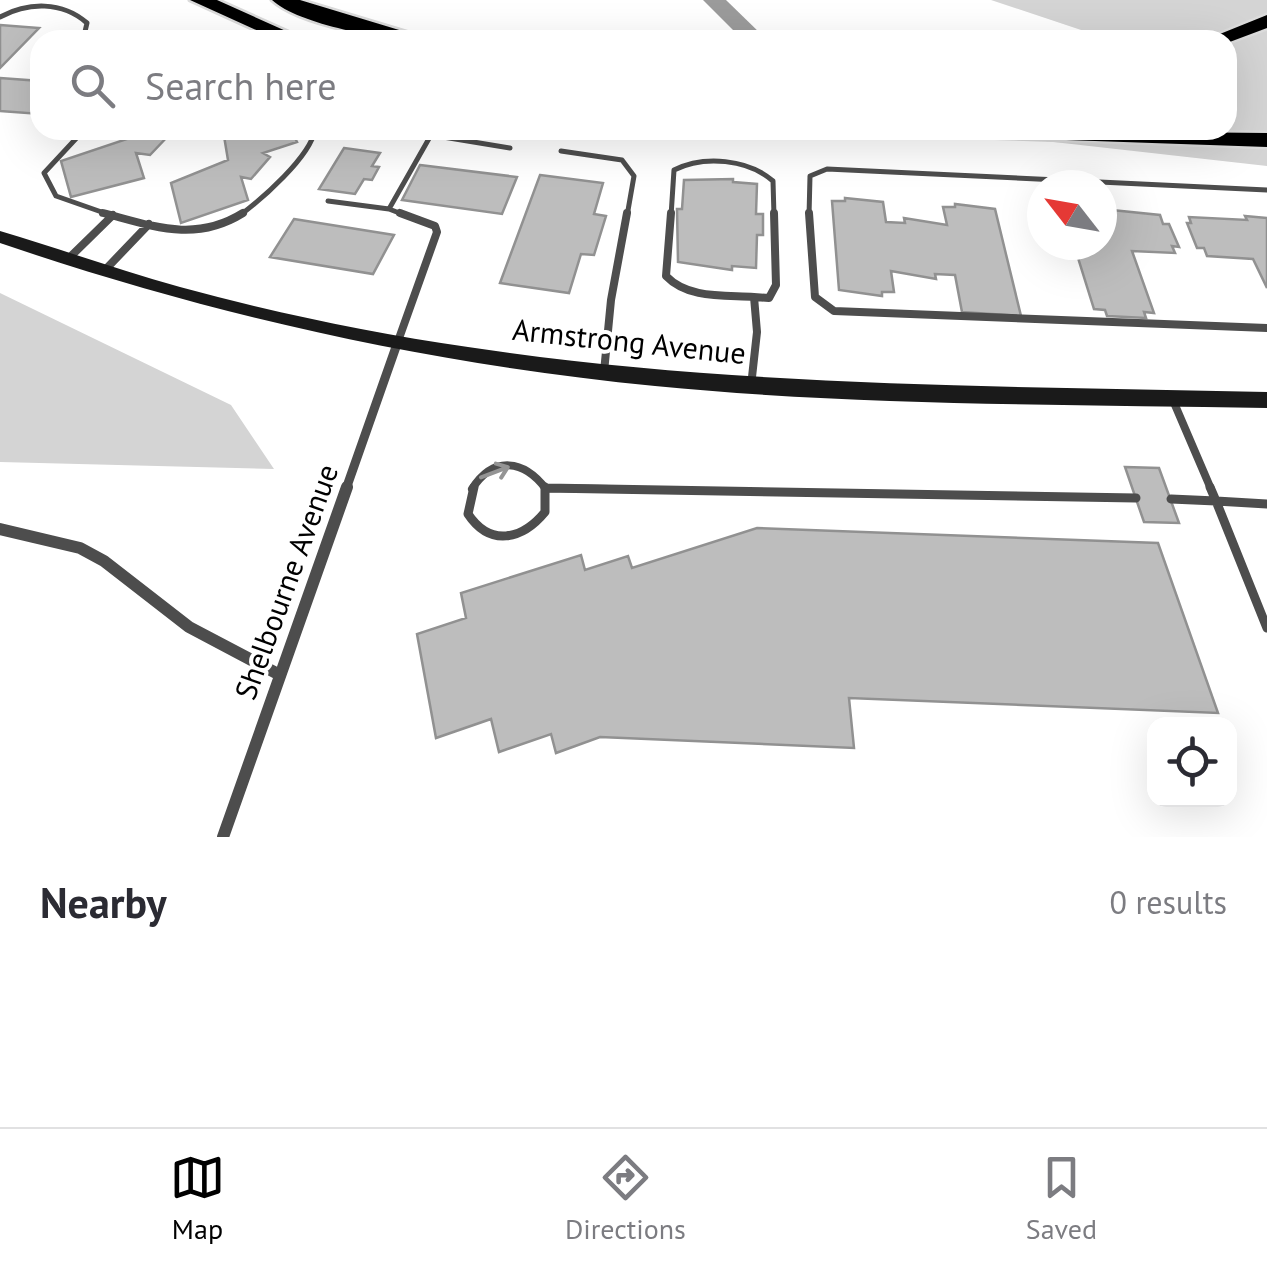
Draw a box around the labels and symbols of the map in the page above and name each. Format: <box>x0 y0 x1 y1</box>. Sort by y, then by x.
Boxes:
north arrow <box>1027 170 1117 260</box>
street label: Armstrong Avenue <box>511 309 748 372</box>
street label: Shelbourne Avenue <box>225 459 346 704</box>
one-way arrow <box>479 461 510 479</box>

